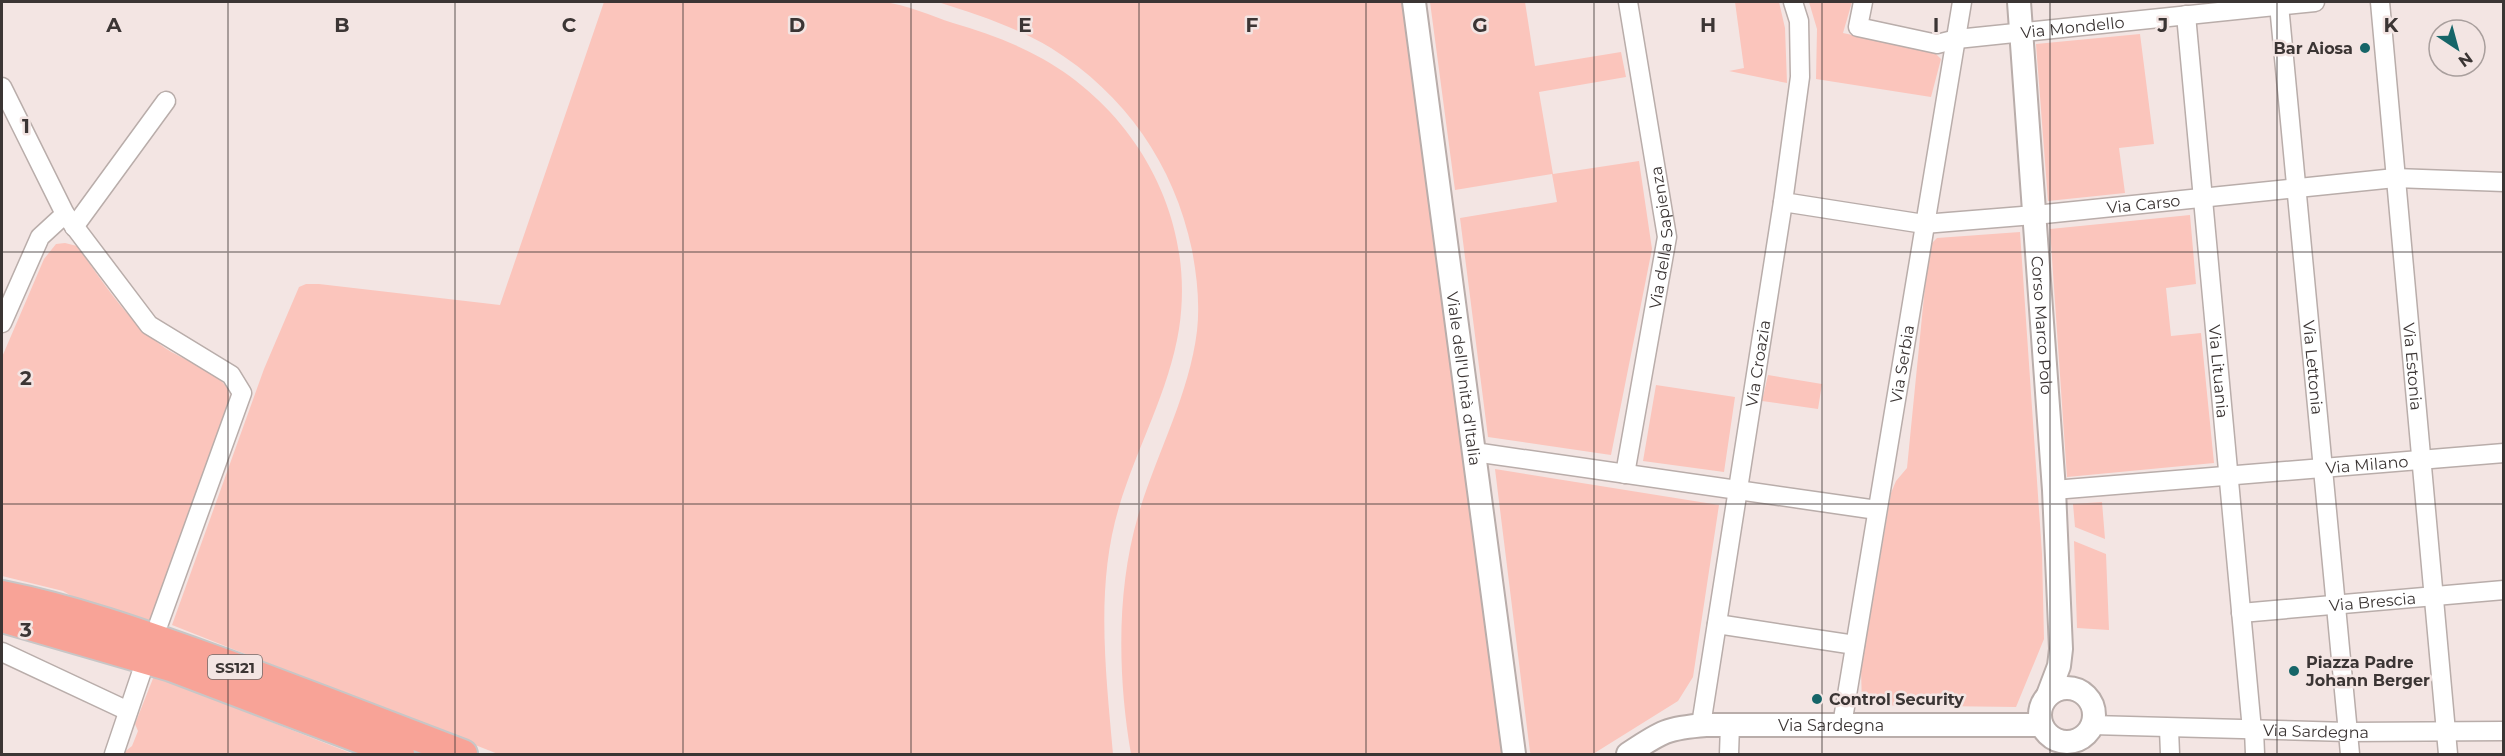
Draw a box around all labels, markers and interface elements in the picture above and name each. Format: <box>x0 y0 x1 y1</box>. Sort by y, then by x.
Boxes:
street label: Via Mondello <box>2020 12 2125 42</box>
text: A <box>105 13 122 37</box>
text: B <box>334 13 350 37</box>
text: C <box>562 13 577 37</box>
text: D <box>789 13 805 37</box>
text: E <box>1018 13 1032 37</box>
text: F <box>1246 13 1259 37</box>
text: G <box>1472 13 1488 37</box>
text: H <box>1700 13 1716 37</box>
text: I <box>1933 13 1939 37</box>
text: J <box>2157 13 2168 37</box>
text: K <box>2384 13 2400 37</box>
north arrow <box>2427 18 2487 78</box>
place label: Bar Aiosa <box>2274 39 2353 58</box>
marker: Bar Aiosa <box>2358 41 2372 55</box>
text: N <box>2455 48 2476 71</box>
text: 1 <box>22 114 30 138</box>
street label: Via della Sapienza <box>1645 165 1677 310</box>
street label: Via Carso <box>2106 191 2181 217</box>
street label: Corso Marco Polo <box>2028 255 2057 395</box>
street label: Viale dell'Unità d'Italia <box>1443 290 1485 467</box>
street label: Via Croazia <box>1742 319 1774 408</box>
street label: Via Lettonia <box>2299 319 2327 416</box>
street label: Via Estonia <box>2400 322 2426 411</box>
street label: Via Serbia <box>1886 323 1918 405</box>
street label: Via Lituania <box>2205 324 2233 419</box>
text: 2 <box>20 366 32 390</box>
street label: Via Milano <box>2325 451 2409 477</box>
street label: Via Brescia <box>2328 588 2417 615</box>
text: 3 <box>19 618 32 642</box>
place label: Piazza Padre Johann Berger <box>2305 653 2430 690</box>
road number: SS121 <box>208 655 262 679</box>
marker: Piazza Padre Johann Berger <box>2287 664 2301 678</box>
place label: Control Security <box>1829 690 1964 709</box>
marker: Control Security <box>1810 692 1824 706</box>
street label: Via Sardegna <box>1778 716 1884 735</box>
street label: Via Sardegna <box>2263 720 2369 742</box>

